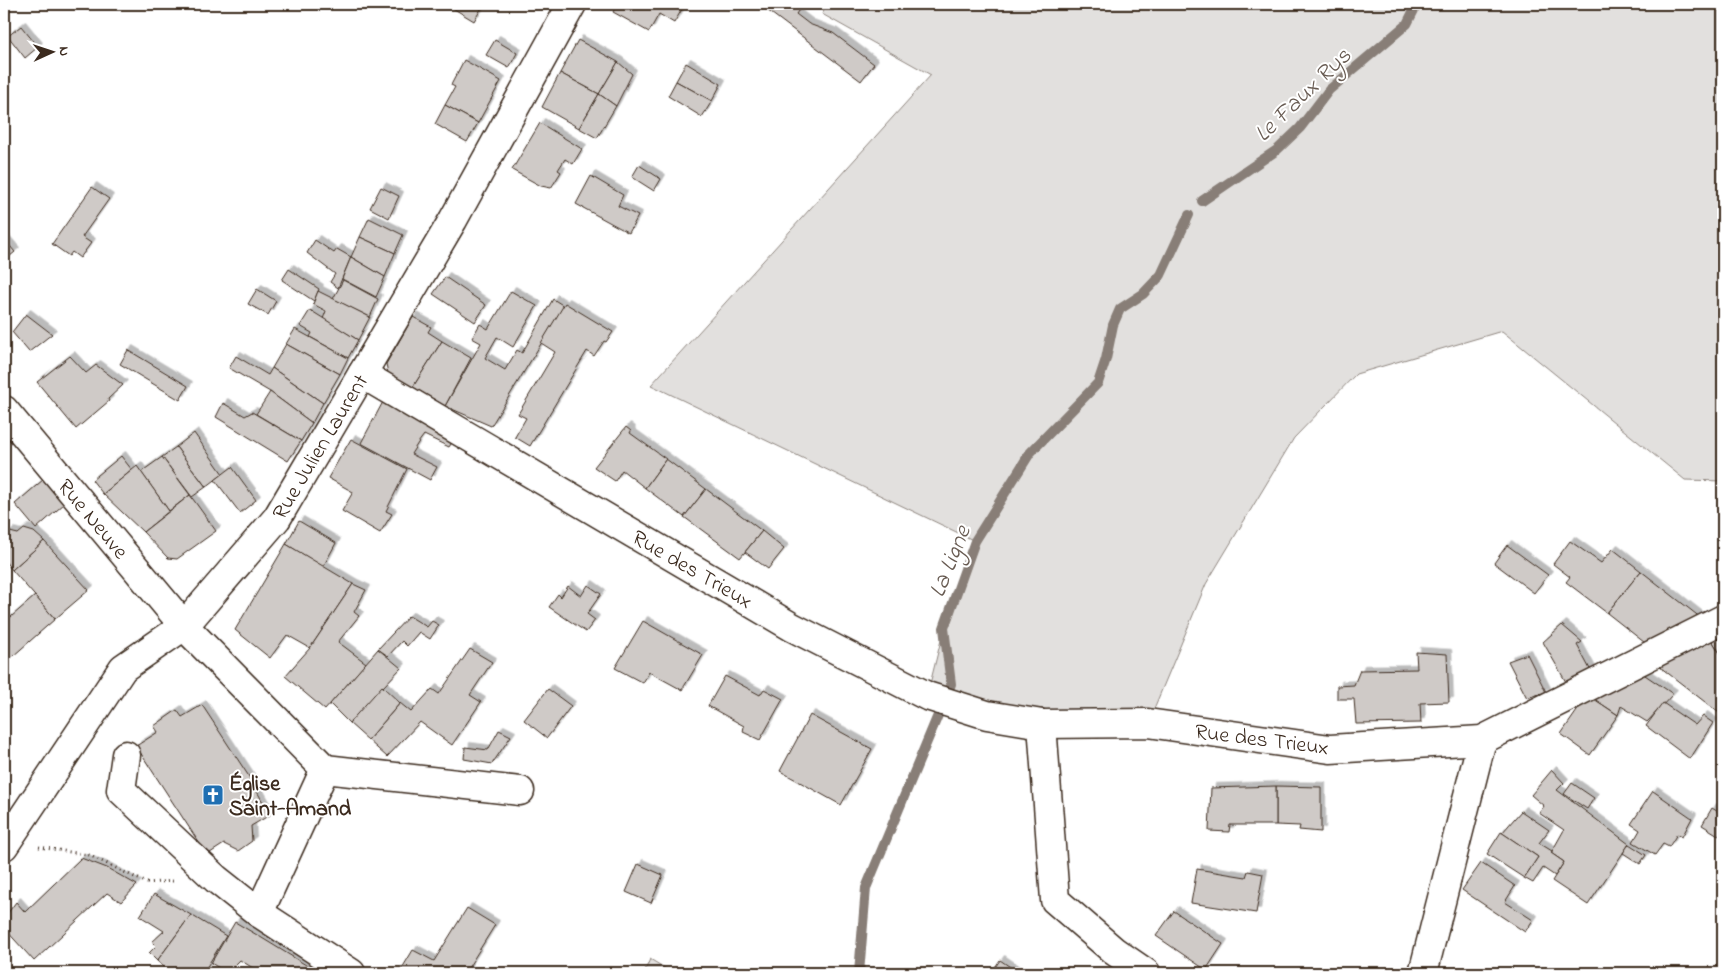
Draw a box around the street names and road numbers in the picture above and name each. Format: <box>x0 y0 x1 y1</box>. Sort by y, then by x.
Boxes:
street label: Rue Julien Laurent <box>265 368 378 526</box>
street label: Rue Neuve <box>49 473 135 567</box>
street label: Rue des Trieux <box>625 523 758 618</box>
street label: Rue des Trieux <box>1193 717 1331 765</box>

